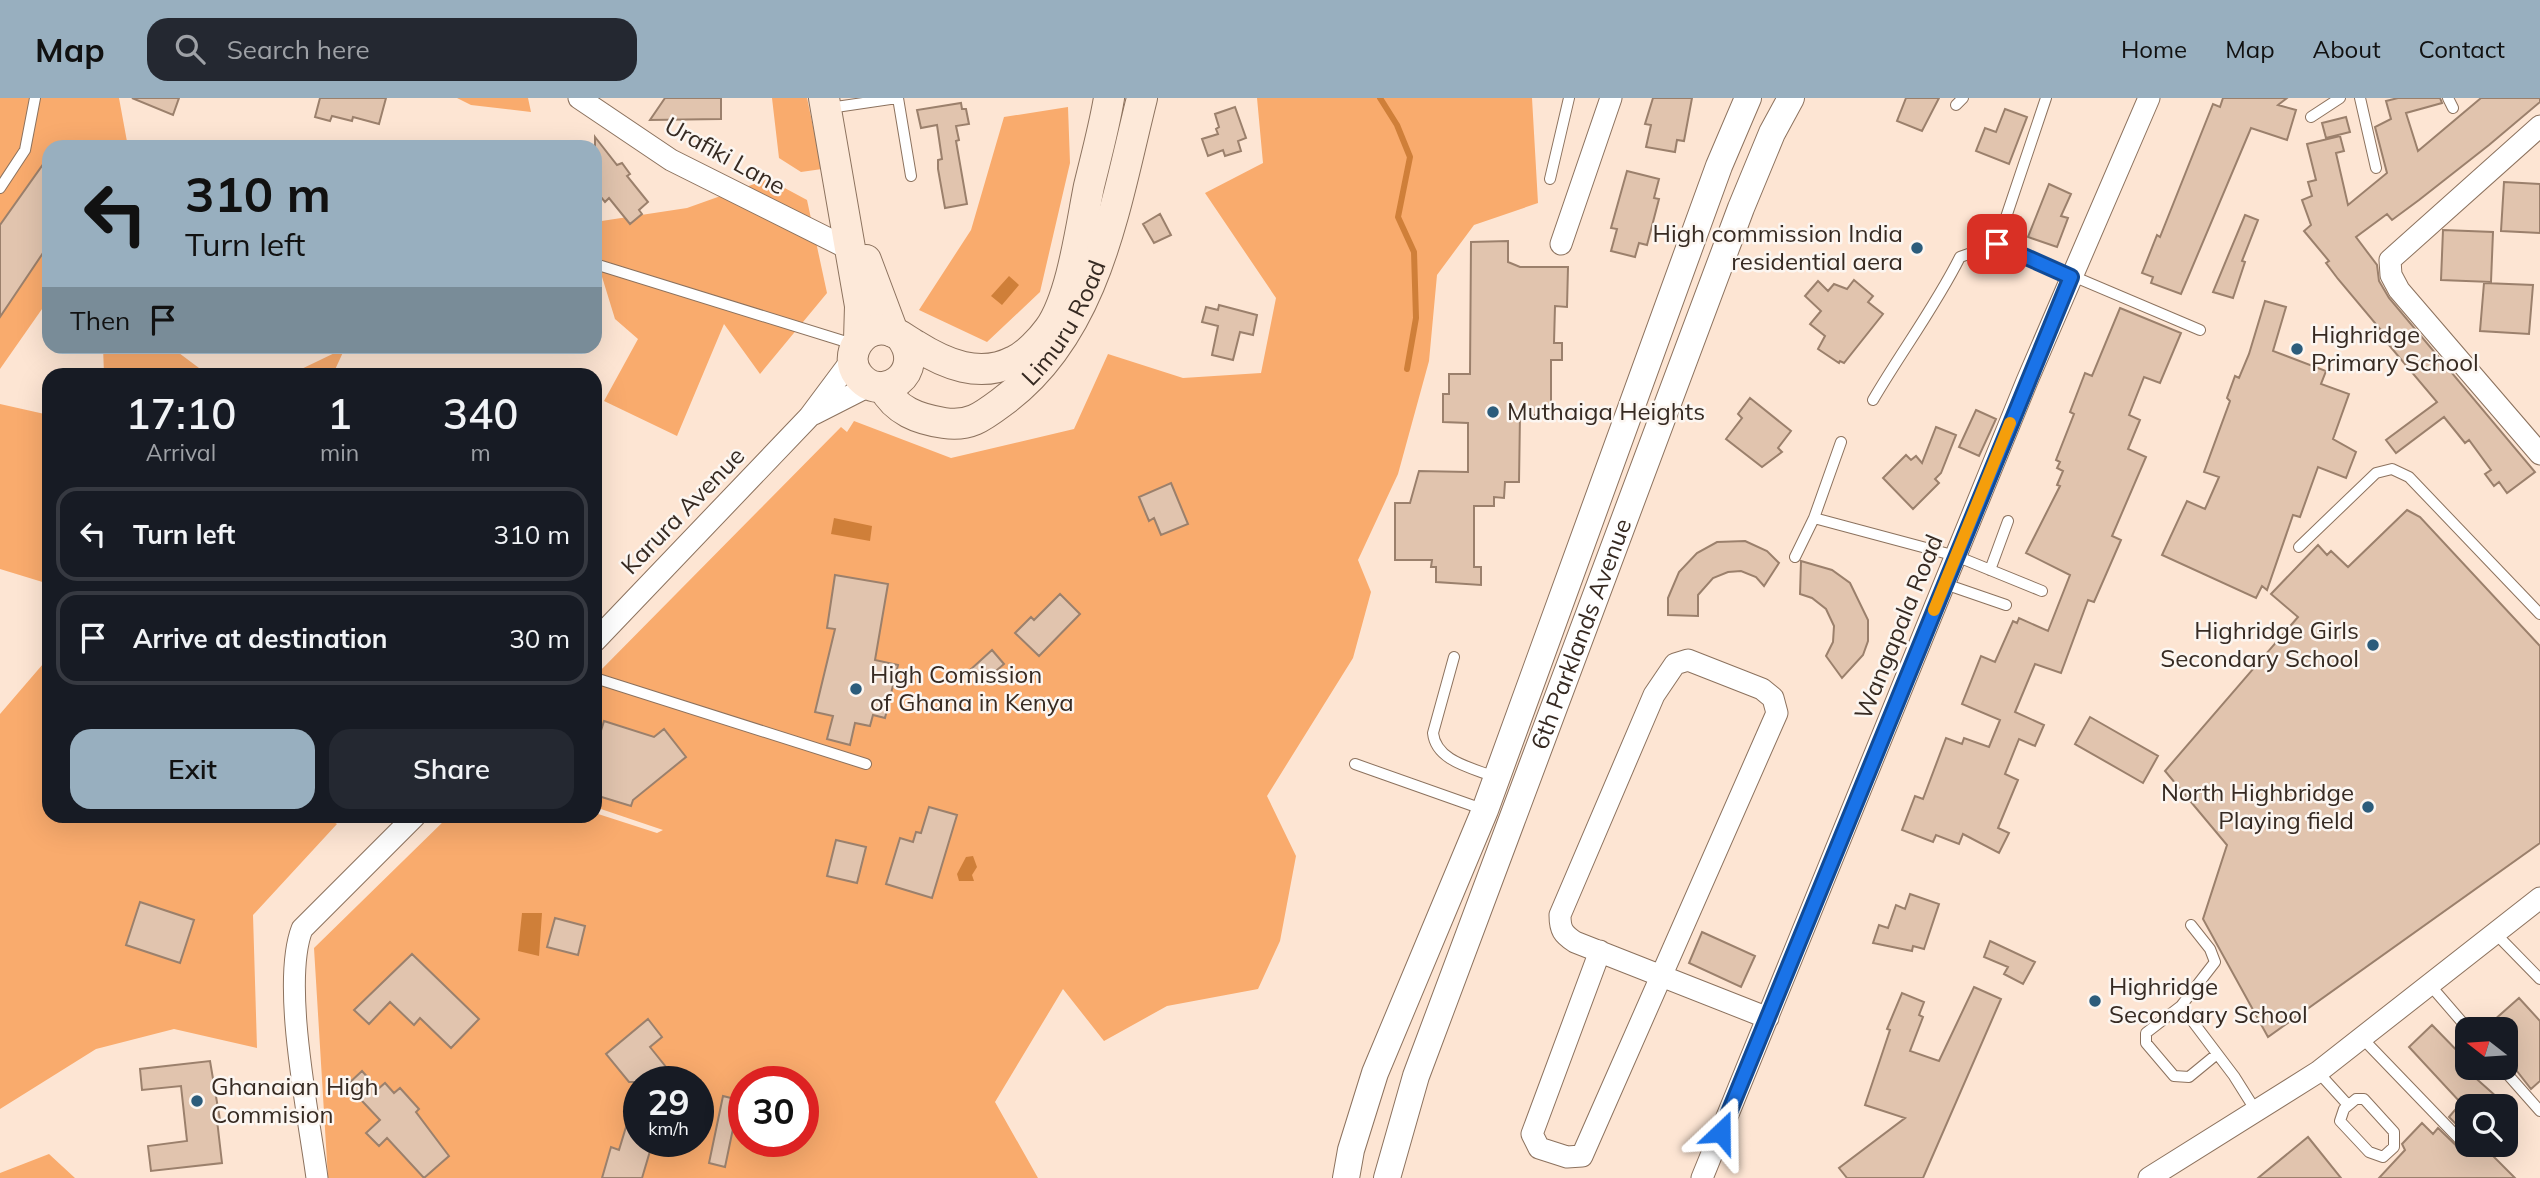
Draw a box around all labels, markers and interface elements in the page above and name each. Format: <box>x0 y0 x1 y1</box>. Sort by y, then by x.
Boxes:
search box <box>147 18 637 81</box>
text: Map <box>35 29 105 70</box>
icon: search <box>171 30 209 68</box>
text: Search here <box>227 33 370 66</box>
text: Home <box>2121 34 2187 64</box>
text: Map <box>2225 34 2275 64</box>
text: About <box>2313 34 2381 64</box>
text: Contact <box>2419 34 2505 64</box>
street label: Urafiki Lane <box>660 110 791 201</box>
text: 310 m <box>185 163 331 224</box>
icon: left <box>70 168 161 259</box>
pin <box>1967 214 2027 274</box>
place label: High commission India residential aera <box>1653 218 1903 276</box>
text: Turn left <box>185 224 305 264</box>
icon: arrive <box>1978 225 2016 263</box>
marker: High commission India residential aera <box>1909 240 1925 256</box>
street label: Limuru Road <box>1015 256 1112 391</box>
icon: arrive <box>144 301 182 339</box>
text: Then <box>70 304 130 337</box>
place label: Highridge Primary School <box>2311 319 2479 377</box>
marker: Highridge Primary School <box>2289 341 2305 357</box>
text: 17:10 <box>126 387 236 440</box>
text: 1 <box>327 387 352 440</box>
text: 340 <box>443 387 518 440</box>
place label: Muthaiga Heights <box>1507 396 1705 426</box>
marker: Muthaiga Heights <box>1485 404 1501 420</box>
text: Arrival <box>146 438 216 467</box>
text: min <box>320 438 359 467</box>
text: m <box>470 438 491 467</box>
street label: Karura Avenue <box>614 441 750 580</box>
street label: 6th Parklands Avenue <box>1524 514 1637 753</box>
icon: left <box>74 515 112 553</box>
text: Turn left <box>133 518 235 551</box>
text: 310 m <box>494 518 570 551</box>
street label: Wangapala Road <box>1847 530 1949 723</box>
place label: Highridge Girls Secondary School <box>2160 615 2359 673</box>
icon: arrive <box>74 619 112 657</box>
text: Arrive at destination <box>133 622 388 655</box>
text: 30 m <box>509 622 570 655</box>
marker: Highridge Girls Secondary School <box>2365 637 2381 653</box>
place label: High Comission of Ghana in Kenya <box>870 659 1074 717</box>
marker: High Comission of Ghana in Kenya <box>848 681 864 697</box>
button: Exit <box>70 729 315 809</box>
button: Share <box>329 729 574 809</box>
place label: North Highbridge Playing field <box>2161 777 2354 835</box>
marker: North Highbridge Playing field <box>2360 799 2376 815</box>
place label: Highridge Secondary School <box>2109 971 2308 1029</box>
marker: Highridge Secondary School <box>2087 993 2103 1009</box>
north arrow <box>2455 1017 2518 1080</box>
map controls <box>2455 1017 2518 1157</box>
speed limit sign: 30 <box>728 1066 819 1157</box>
place label: Ghanaian High Commision <box>211 1071 379 1129</box>
text: 29 <box>647 1080 690 1124</box>
marker: Ghanaian High Commision <box>189 1093 205 1109</box>
button: search <box>2455 1094 2518 1157</box>
position arrow <box>1684 1095 1758 1169</box>
text: km/h <box>648 1117 689 1140</box>

